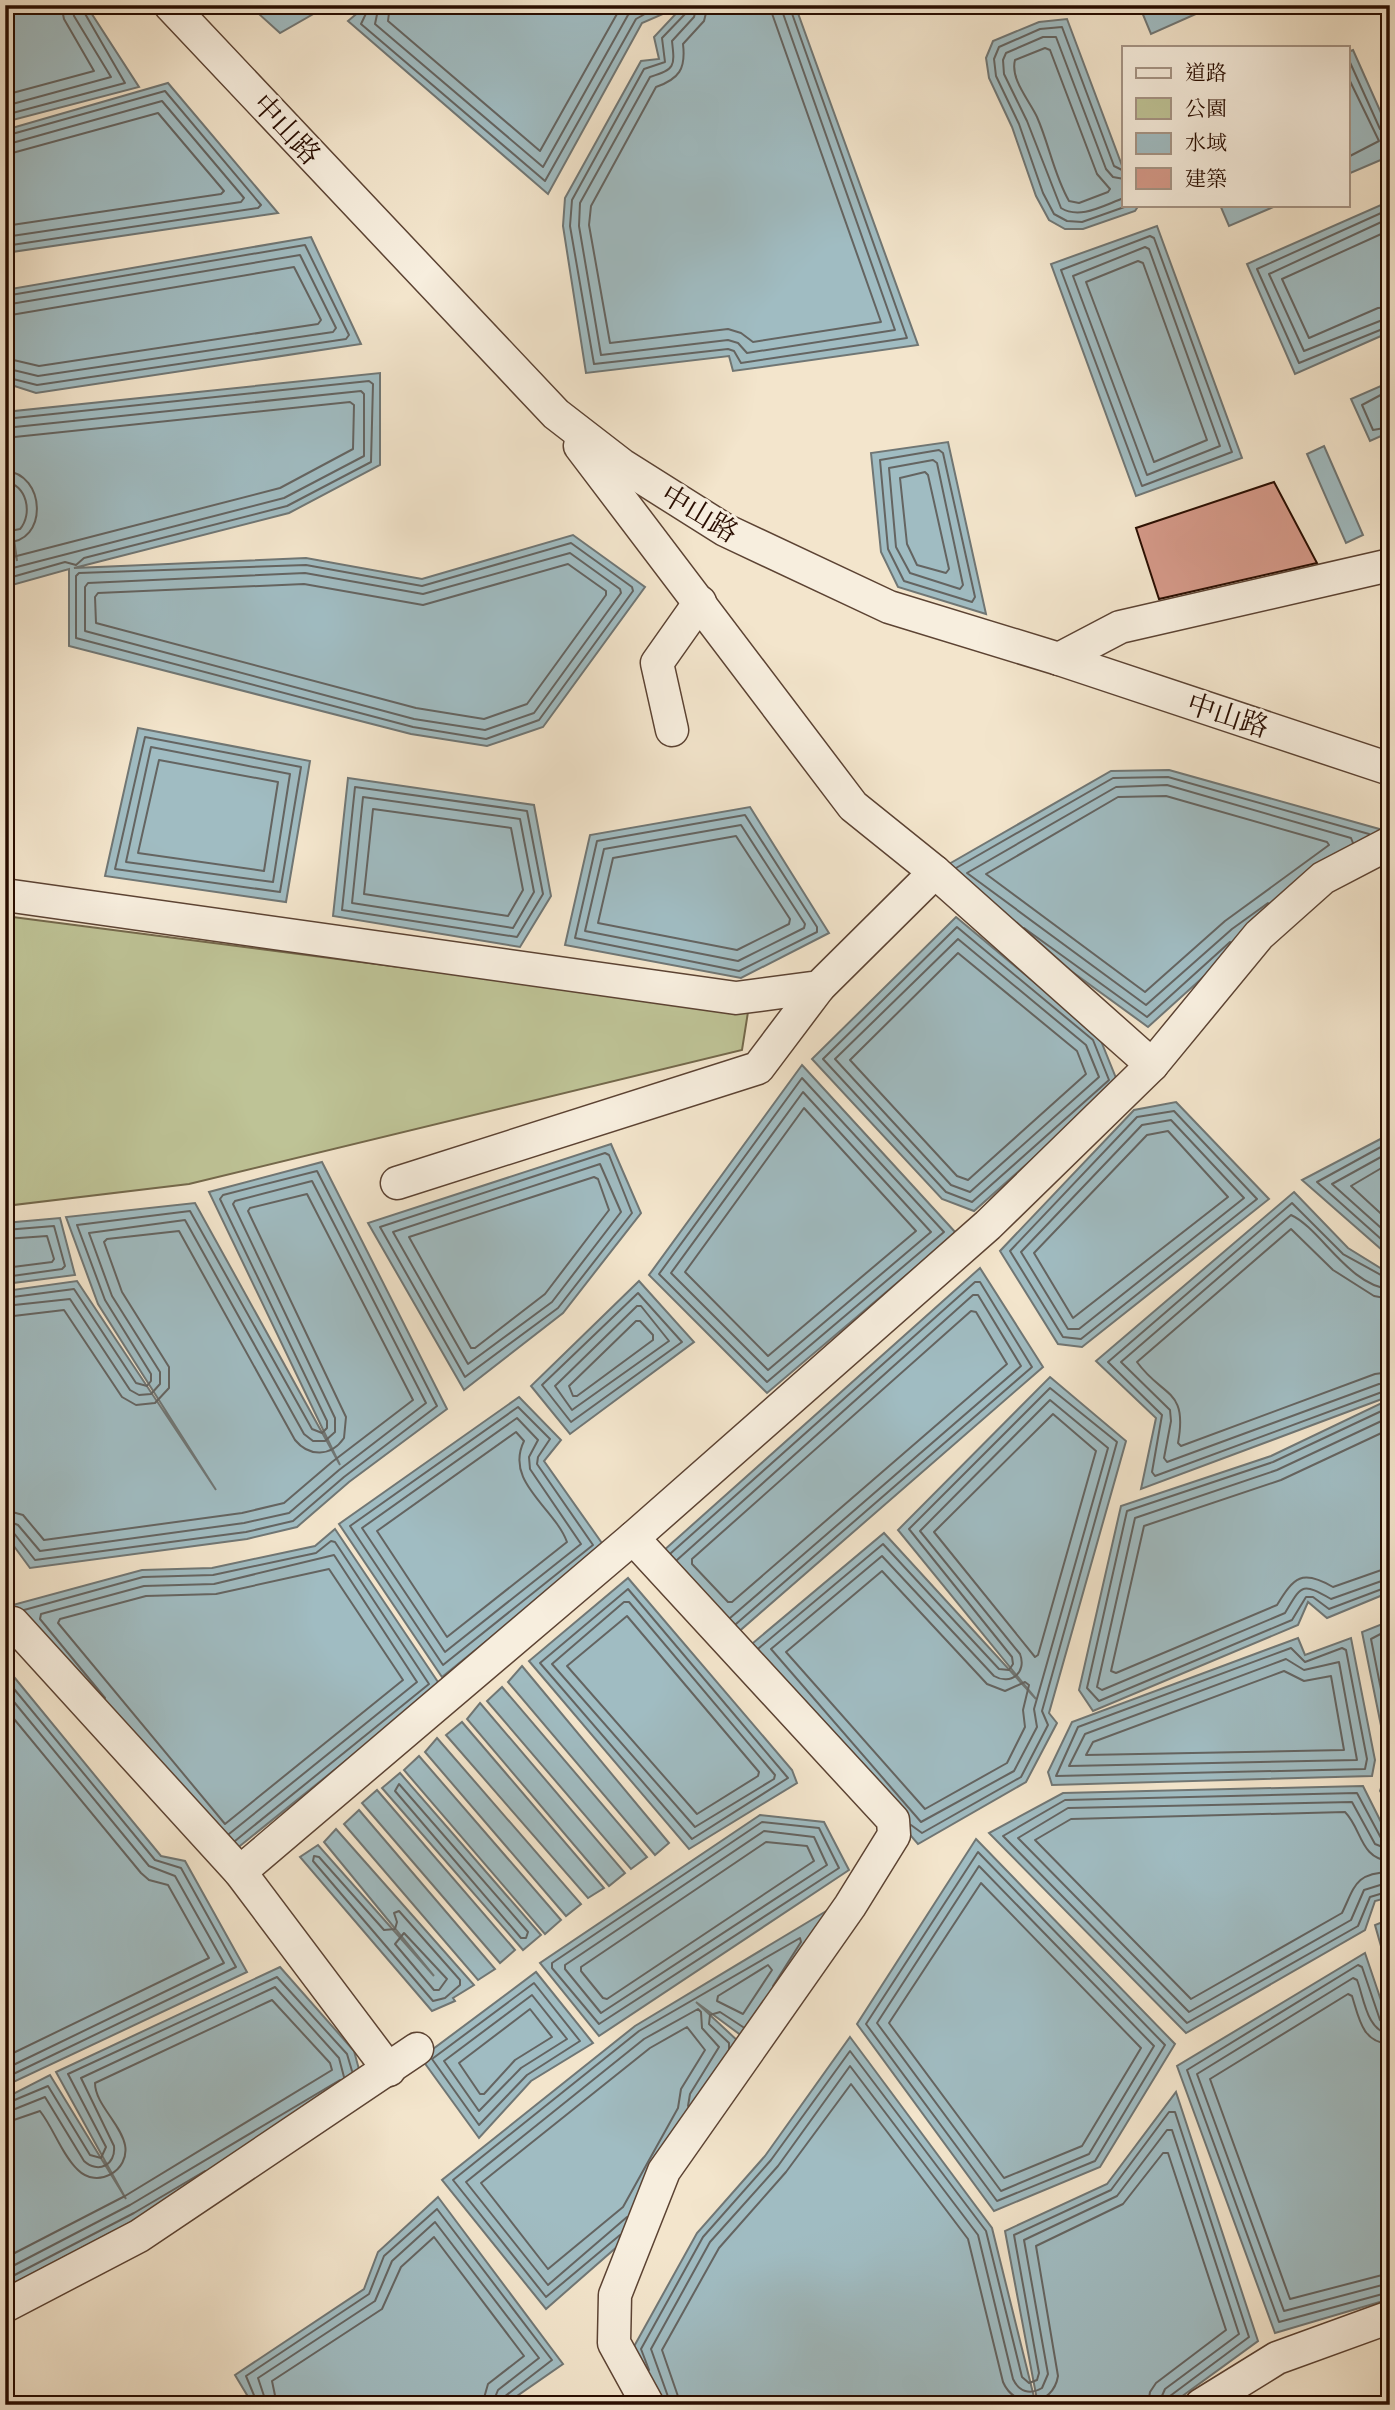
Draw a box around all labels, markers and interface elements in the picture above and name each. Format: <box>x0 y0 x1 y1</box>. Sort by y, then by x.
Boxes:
legend <box>1122 46 1350 206</box>
text: 道路 <box>1185 60 1227 89</box>
street label: 中山路 <box>242 87 328 175</box>
text: 公園 <box>1185 96 1227 125</box>
text: 水域 <box>1185 130 1227 159</box>
text: 建築 <box>1185 166 1227 195</box>
street label: 中山路 <box>653 477 745 553</box>
street label: 中山路 <box>1181 686 1273 749</box>

